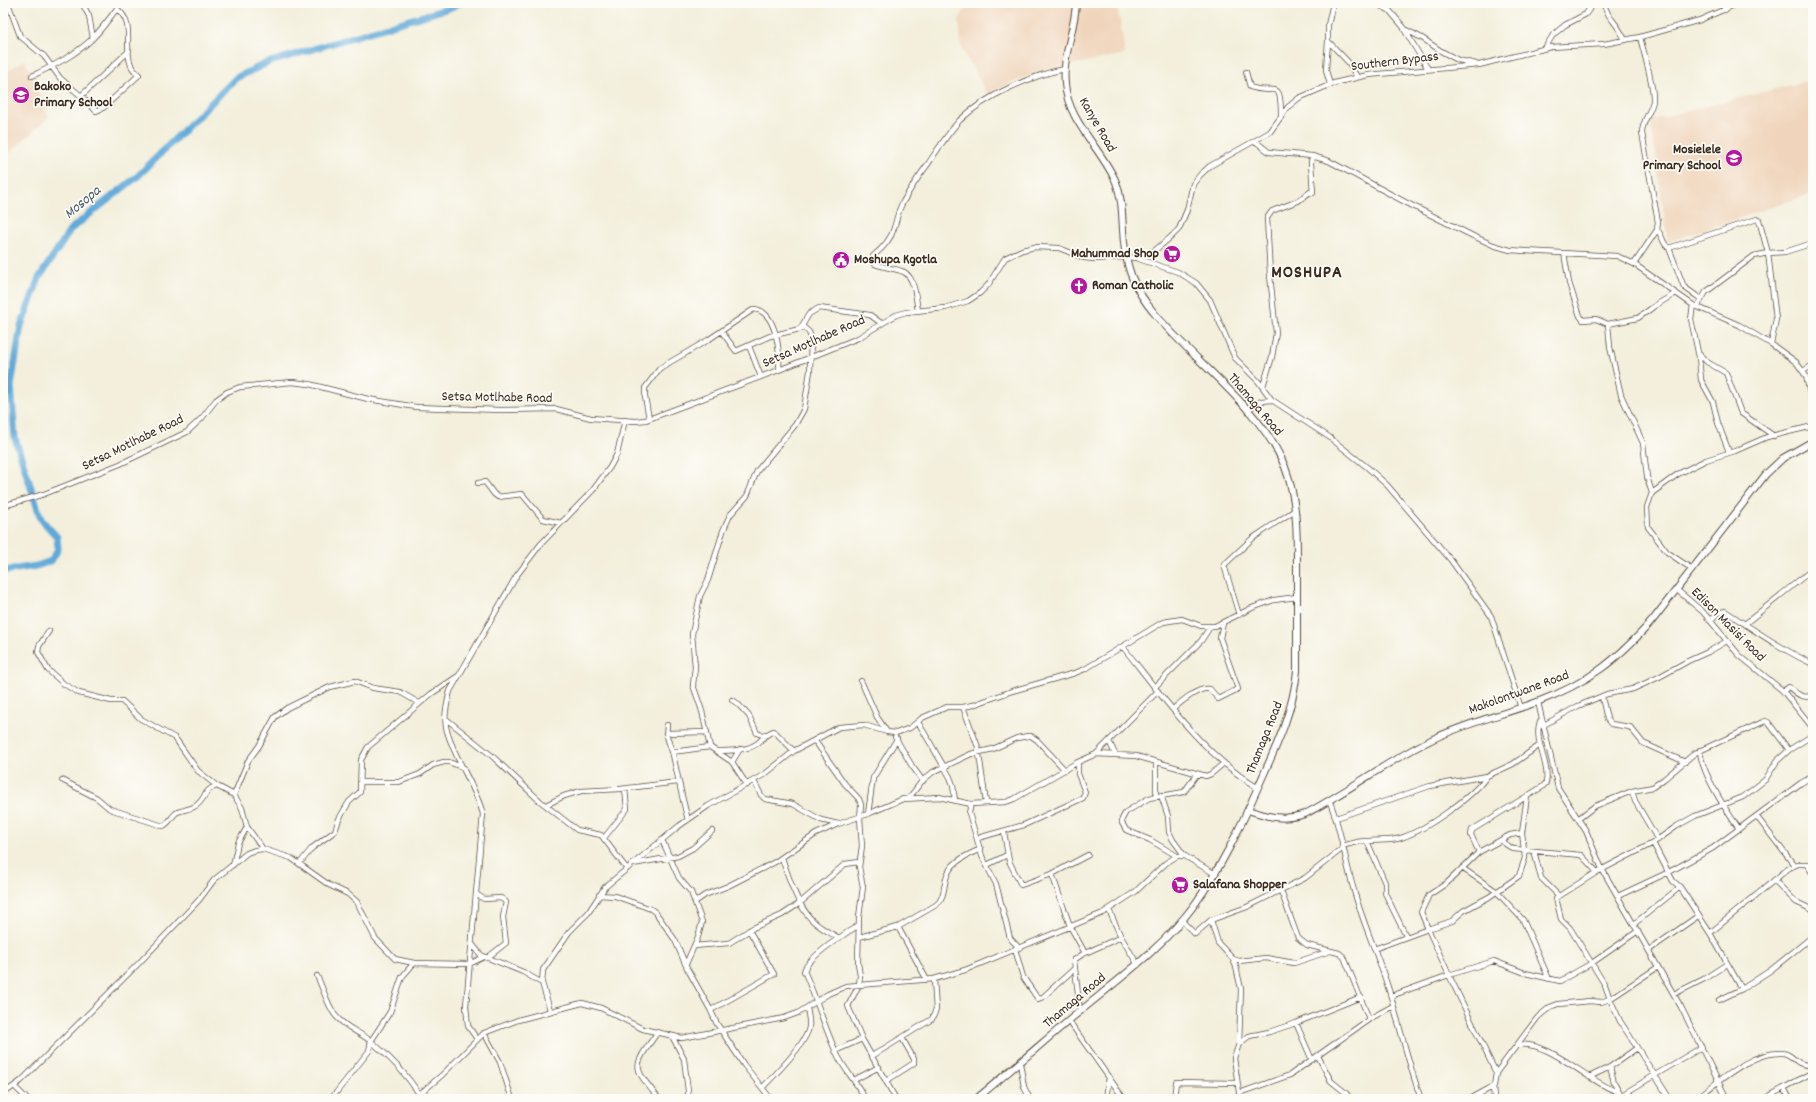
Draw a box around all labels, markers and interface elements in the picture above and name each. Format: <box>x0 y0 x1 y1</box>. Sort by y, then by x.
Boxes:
street label: Southern Bypass <box>1350 47 1440 77</box>
place label: Bakoko Primary School <box>34 77 113 113</box>
school or university icon: Bakoko Primary School <box>11 85 31 105</box>
street label: Kanye Road <box>1073 94 1121 156</box>
place label: Mosielele Primary School <box>1643 140 1722 176</box>
school or university icon: Mosielele Primary School <box>1724 148 1744 168</box>
water label: Mosopa <box>60 180 107 225</box>
place label: Mahummad Shop <box>1071 244 1160 264</box>
supermarket icon: Mahummad Shop <box>1162 244 1182 264</box>
public building icon: Moshupa Kgotla <box>831 250 851 270</box>
place label: Moshupa Kgotla <box>854 250 938 270</box>
district label: MOSHUPA <box>1271 261 1343 286</box>
church icon: Roman Catholic <box>1069 276 1089 296</box>
place label: Roman Catholic <box>1092 276 1174 296</box>
street label: Setsa Motlhabe Road <box>759 310 869 374</box>
street label: Thamaga Road <box>1223 369 1287 441</box>
street label: Setsa Motlhabe Road <box>441 387 553 409</box>
street label: Setsa Motlhabe Road <box>79 410 187 476</box>
street label: Edison Masisi Road <box>1686 583 1770 667</box>
street label: Makolontwane Road <box>1466 666 1572 720</box>
street label: Thamaga Road <box>1241 699 1289 777</box>
supermarket icon: Salafana Shopper <box>1170 875 1190 895</box>
place label: Salafana Shopper <box>1193 875 1287 895</box>
street label: Thamaga Road <box>1039 969 1111 1033</box>

